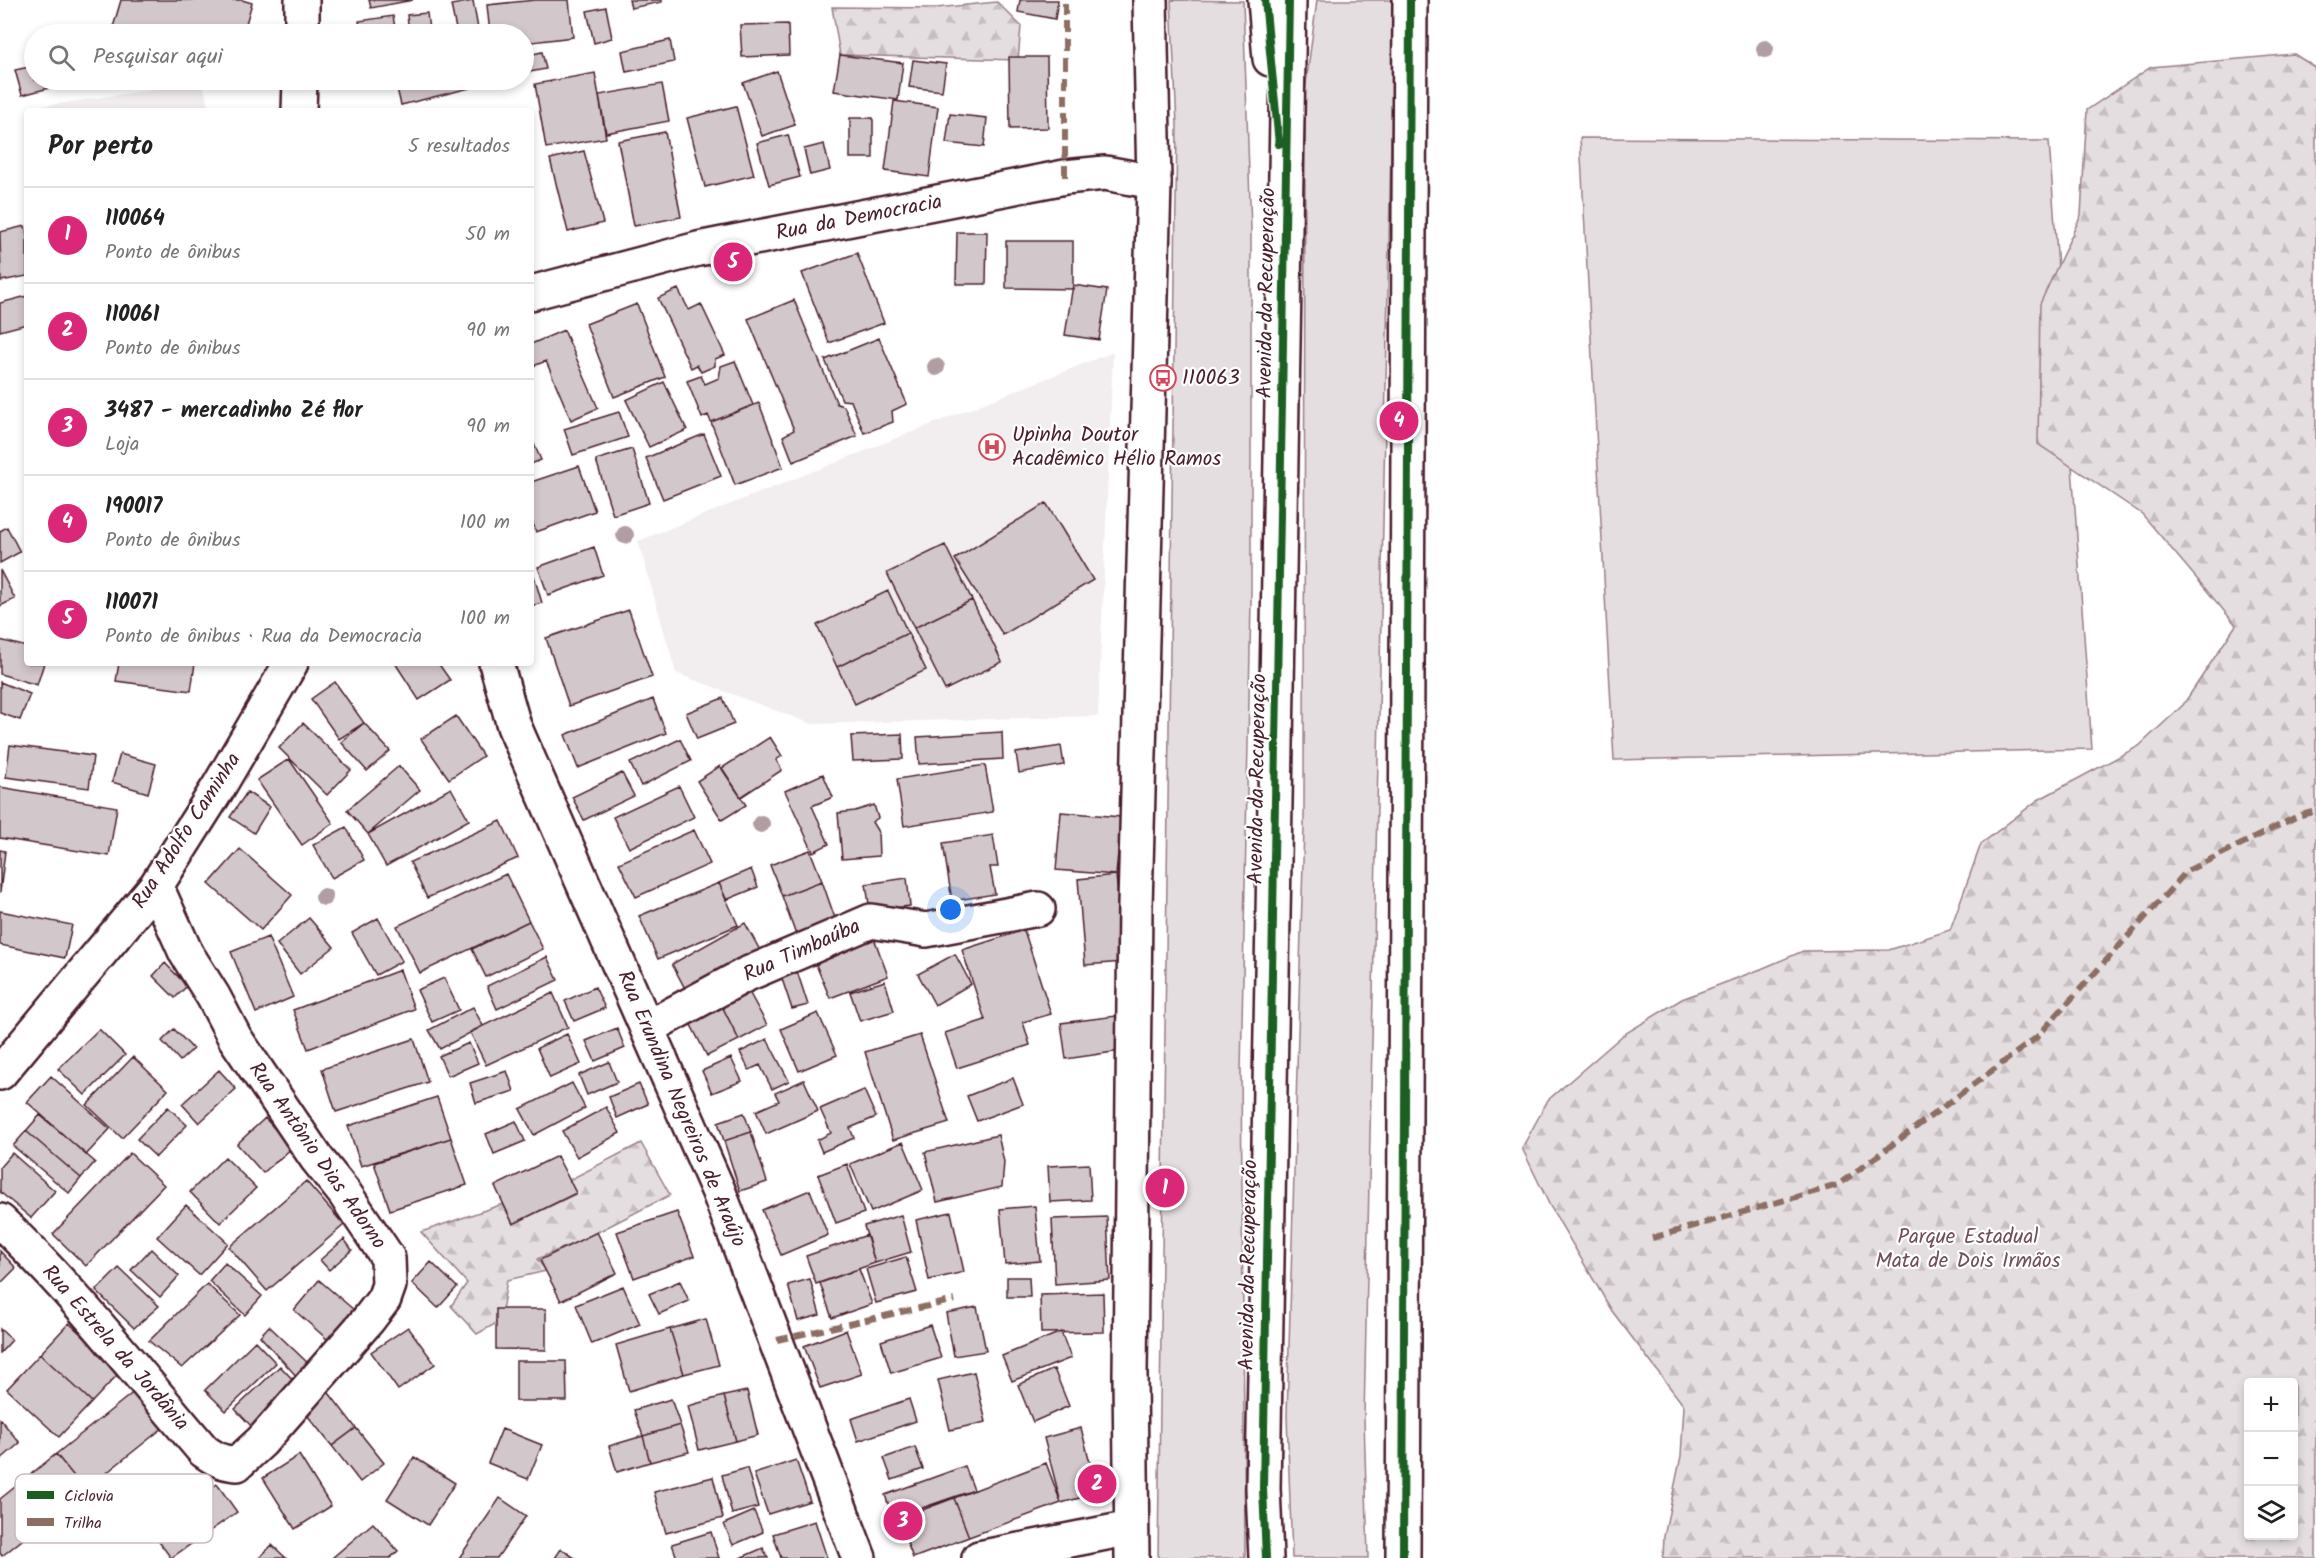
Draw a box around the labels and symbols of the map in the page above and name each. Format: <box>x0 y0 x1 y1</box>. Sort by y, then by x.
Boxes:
street label: Rua da Democracia <box>773 186 945 250</box>
street label: Avenida da Recuperação <box>1249 187 1285 399</box>
pin: 5 <box>714 240 752 284</box>
place label: 110063 <box>1182 362 1240 395</box>
bus stop icon: 110063 <box>1148 363 1178 393</box>
pin: 4 <box>1380 398 1418 444</box>
place label: Upinha Doutor Acadêmico Hélio Ramos <box>1012 419 1221 476</box>
hospital icon: Upinha Doutor Acadêmico Hélio Ramos <box>977 432 1007 462</box>
street label: Avenida da Recuperação <box>1240 673 1276 885</box>
street label: Rua Adolfo Caminha <box>124 746 250 916</box>
your location <box>936 895 965 924</box>
street label: Rua Timbaúba <box>738 910 866 992</box>
street label: Rua Erundina Negreiros de Araújo <box>608 965 754 1253</box>
street label: Rua Antônio Dias Adorno <box>240 1055 394 1257</box>
street label: Avenida da Recuperação <box>1231 1159 1267 1371</box>
pin: 1 <box>1146 1166 1184 1210</box>
park label: Parque Estadual Mata de Dois Irmãos <box>1875 1221 2061 1278</box>
street label: Rua Estrela da Jordânia <box>33 1257 197 1439</box>
pin: 2 <box>1078 1462 1116 1506</box>
legend <box>15 1474 213 1543</box>
text: Ciclovia <box>64 1484 114 1509</box>
pin: 3 <box>884 1498 922 1544</box>
text: Trilha <box>64 1511 102 1536</box>

